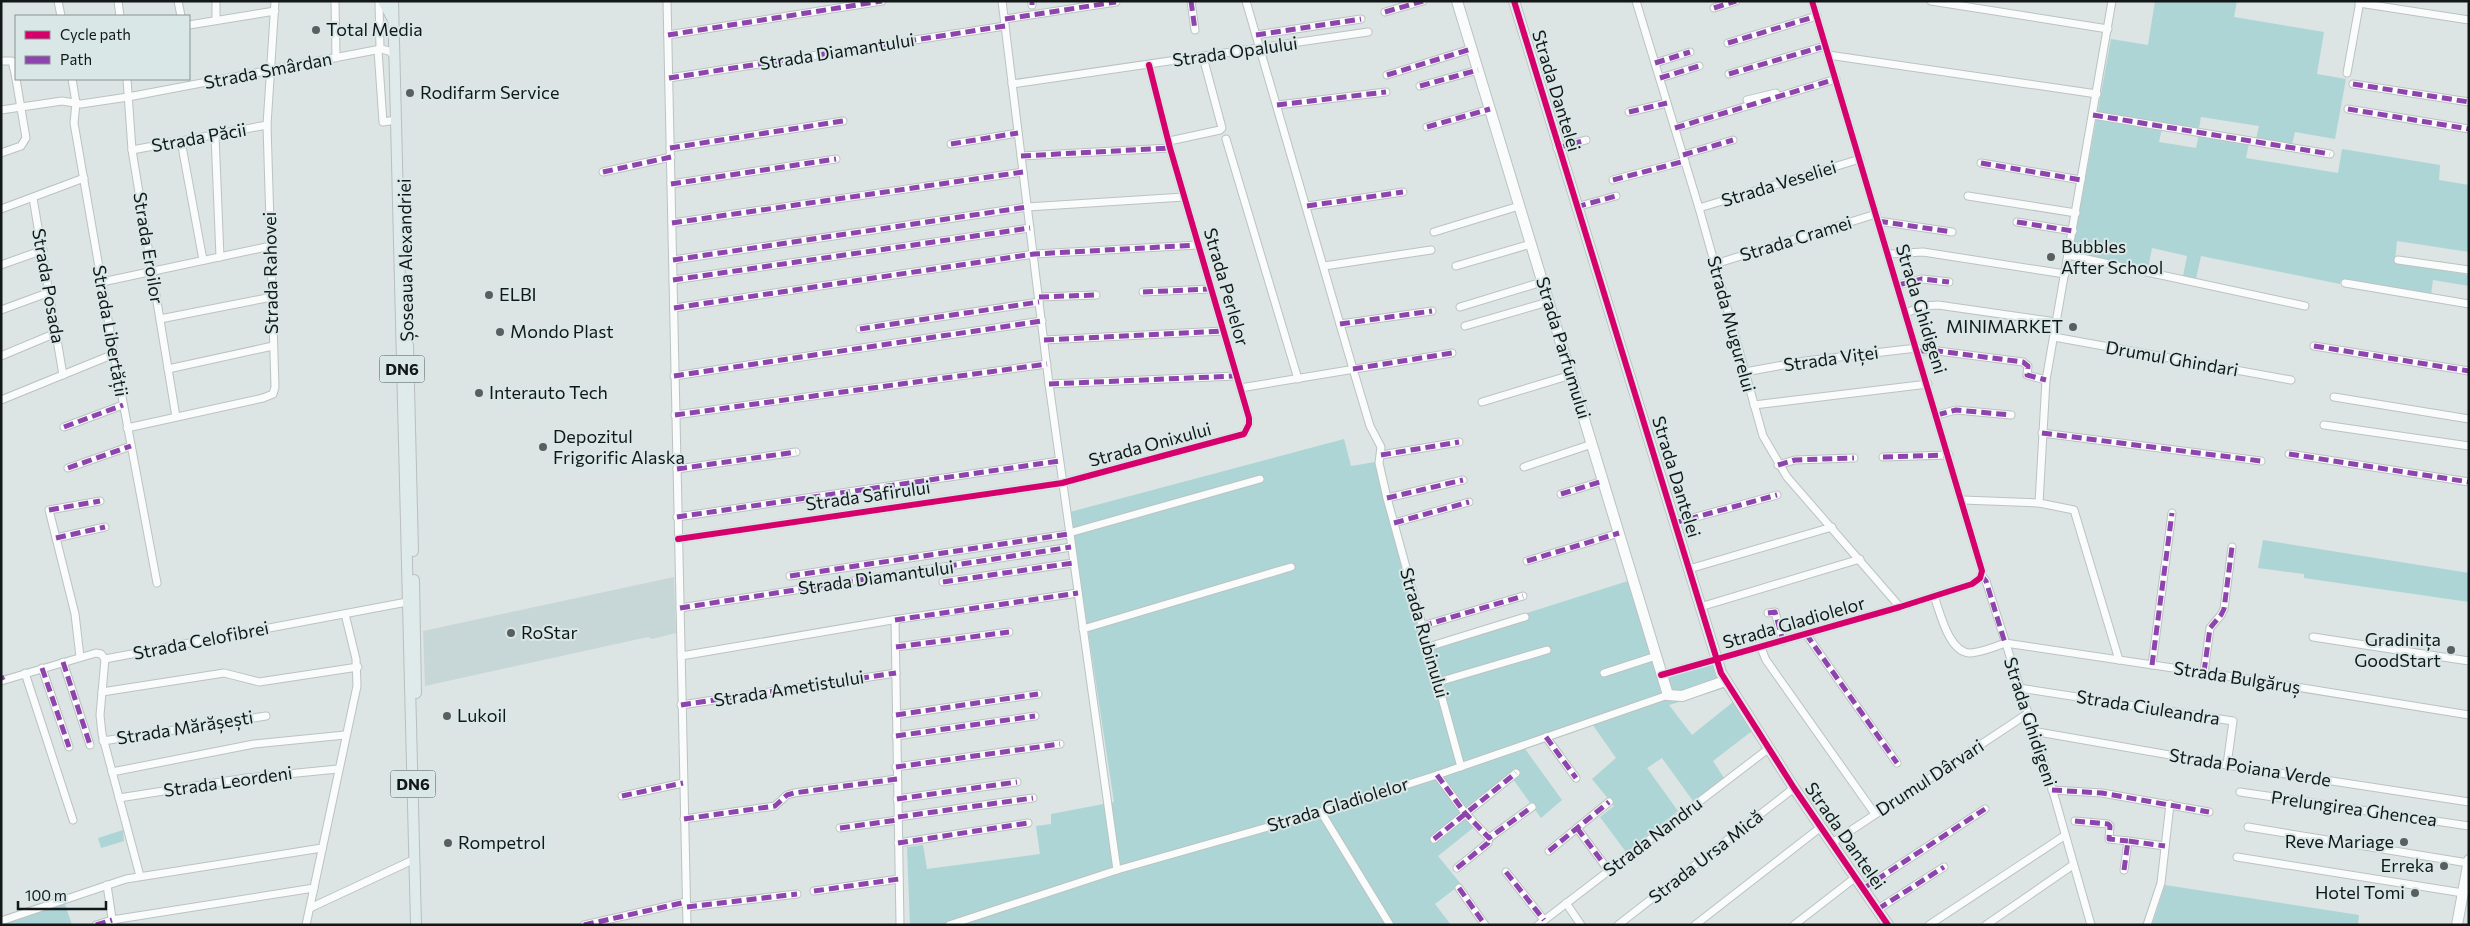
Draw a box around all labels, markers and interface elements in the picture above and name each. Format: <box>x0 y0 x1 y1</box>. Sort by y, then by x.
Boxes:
legend <box>15 15 190 80</box>
place label: Total Media <box>326 18 423 40</box>
marker: Total Media <box>310 24 322 36</box>
text: Cycle path <box>60 25 131 43</box>
street label: Strada Dantelei <box>1528 27 1586 154</box>
street label: Strada Diamantului <box>758 28 916 74</box>
street label: Strada Opalului <box>1171 31 1299 71</box>
street label: Strada Smârdan <box>202 47 334 93</box>
text: Path <box>60 50 92 68</box>
place label: Rodifarm Service <box>420 81 559 103</box>
marker: Rodifarm Service <box>404 87 416 99</box>
street label: Strada Păcii <box>150 118 248 156</box>
street label: Strada Veseliei <box>1719 155 1839 211</box>
street label: Șoseaua Alexandriei <box>393 178 418 342</box>
street label: Strada Eroilor <box>129 190 169 305</box>
street label: Strada Cramei <box>1737 211 1854 266</box>
street label: Strada Rahovei <box>258 212 282 335</box>
street label: Strada Perlelor <box>1200 225 1254 348</box>
street label: Strada Posada <box>28 227 70 345</box>
place label: Bubbles After School <box>2061 235 2163 278</box>
street label: Strada Ghidigeni <box>1892 241 1952 376</box>
marker: Bubbles After School <box>2045 251 2057 263</box>
street label: Strada Mugurelui <box>1703 253 1761 394</box>
street label: Strada Libertății <box>88 263 133 398</box>
street label: Strada Parfumului <box>1532 274 1596 421</box>
place label: ELBI <box>499 283 537 305</box>
marker: ELBI <box>483 289 495 301</box>
place label: MINIMARKET <box>1946 315 2063 337</box>
place label: Mondo Plast <box>510 320 614 342</box>
marker: MINIMARKET <box>2067 321 2079 333</box>
marker: Mondo Plast <box>494 326 506 338</box>
street label: Drumul Ghindari <box>2104 336 2240 381</box>
street label: Strada Viței <box>1782 340 1880 377</box>
road number: DN6 <box>380 356 424 382</box>
place label: Interauto Tech <box>489 381 608 403</box>
marker: Interauto Tech <box>473 387 485 399</box>
street label: Strada Dantelei <box>1648 413 1706 540</box>
street label: Strada Onixului <box>1086 417 1213 471</box>
place label: Depozitul Frigorific Alaska <box>553 425 685 468</box>
marker: Depozitul Frigorific Alaska <box>537 441 549 453</box>
street label: Strada Safirului <box>804 475 932 515</box>
street label: Strada Diamantului <box>797 555 955 599</box>
street label: Strada Rubinului <box>1396 565 1454 700</box>
street label: Strada Gladiolelor <box>1720 591 1867 653</box>
street label: Strada Celofibrei <box>131 616 271 664</box>
place label: RoStar <box>521 621 578 643</box>
marker: RoStar <box>505 627 517 639</box>
place label: Gradinița GoodStart <box>2354 628 2441 671</box>
marker: Gradinița GoodStart <box>2445 644 2457 656</box>
street label: Strada Ghidigeni <box>2000 654 2062 789</box>
street label: Strada Bulgăruș <box>2172 656 2302 699</box>
street label: Strada Ametistului <box>712 665 866 711</box>
street label: Strada Ciuleandra <box>2075 685 2222 729</box>
place label: Lukoil <box>457 704 507 726</box>
street label: Strada Mărășești <box>115 705 255 750</box>
marker: Lukoil <box>441 710 453 722</box>
street label: Drumul Dârvari <box>1871 734 1988 820</box>
street label: Strada Poiana Verde <box>2168 743 2333 791</box>
street label: Strada Leordeni <box>162 761 294 801</box>
road number: DN6 <box>390 771 436 798</box>
street label: Strada Gladiolelor <box>1264 772 1411 836</box>
street label: Strada Dantelei <box>1801 778 1891 893</box>
street label: Prelungirea Ghencea <box>2270 785 2439 831</box>
street label: Strada Nandru <box>1599 792 1706 881</box>
street label: Strada Ursa Mică <box>1644 805 1767 908</box>
place label: Reve Mariage <box>2285 830 2394 852</box>
place label: Rompetrol <box>458 831 546 853</box>
marker: Reve Mariage <box>2398 836 2410 848</box>
marker: Rompetrol <box>442 837 454 849</box>
place label: Erreka <box>2381 854 2434 876</box>
marker: Erreka <box>2438 860 2450 872</box>
scale bar <box>18 878 105 910</box>
place label: Hotel Tomi <box>2315 881 2405 903</box>
text: 100 m <box>25 886 67 904</box>
marker: Hotel Tomi <box>2409 887 2421 899</box>

